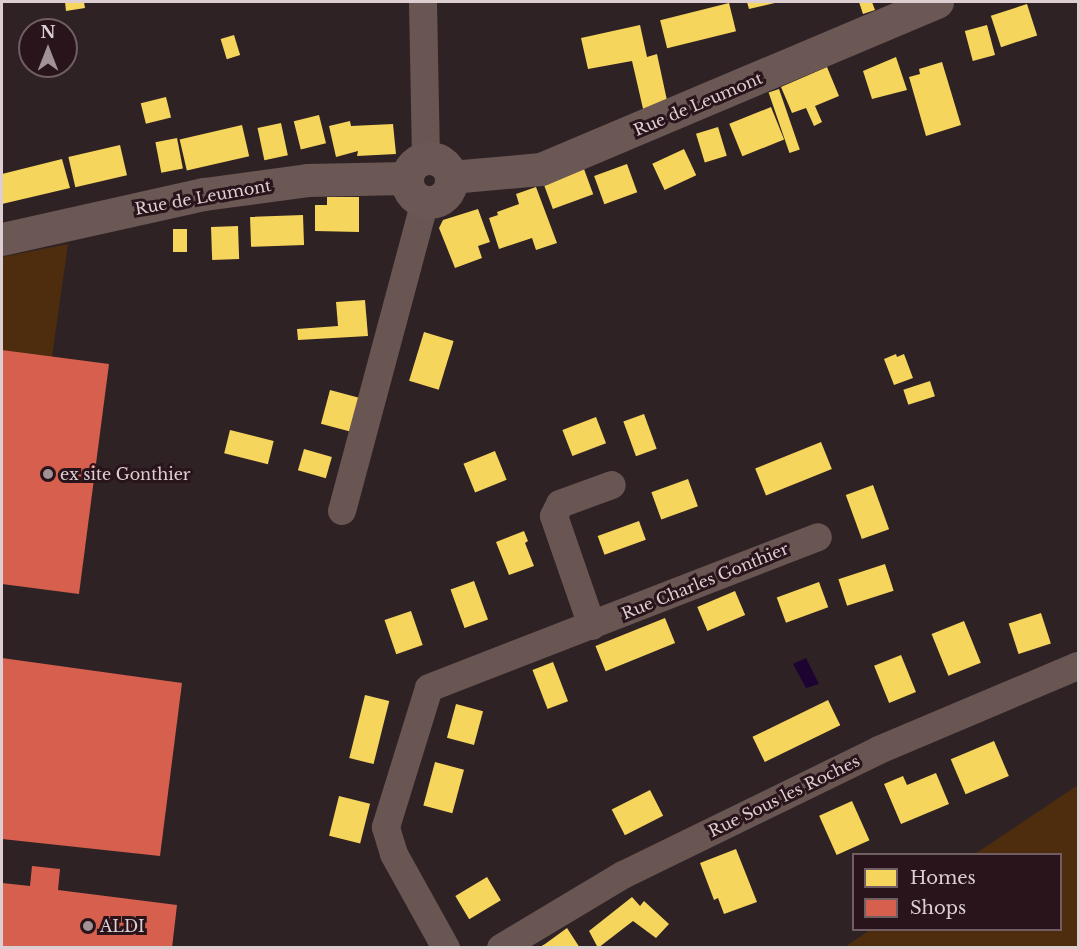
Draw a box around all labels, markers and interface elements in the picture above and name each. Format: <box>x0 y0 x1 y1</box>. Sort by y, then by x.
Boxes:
north arrow <box>18 18 78 78</box>
text: N <box>40 22 56 42</box>
street label: Rue de Leumont <box>631 68 765 140</box>
street label: Rue de Leumont <box>133 176 273 218</box>
place label: ex site Gonthier <box>60 464 191 484</box>
marker: ex site Gonthier <box>41 467 55 481</box>
street label: Rue Charles Gonthier <box>619 539 791 623</box>
street label: Rue Sous les Roches <box>705 751 863 841</box>
legend <box>852 853 1062 931</box>
text: Homes <box>910 867 976 889</box>
text: Shops <box>910 897 966 919</box>
place label: ALDI <box>100 916 145 936</box>
marker: ALDI <box>81 919 95 933</box>

